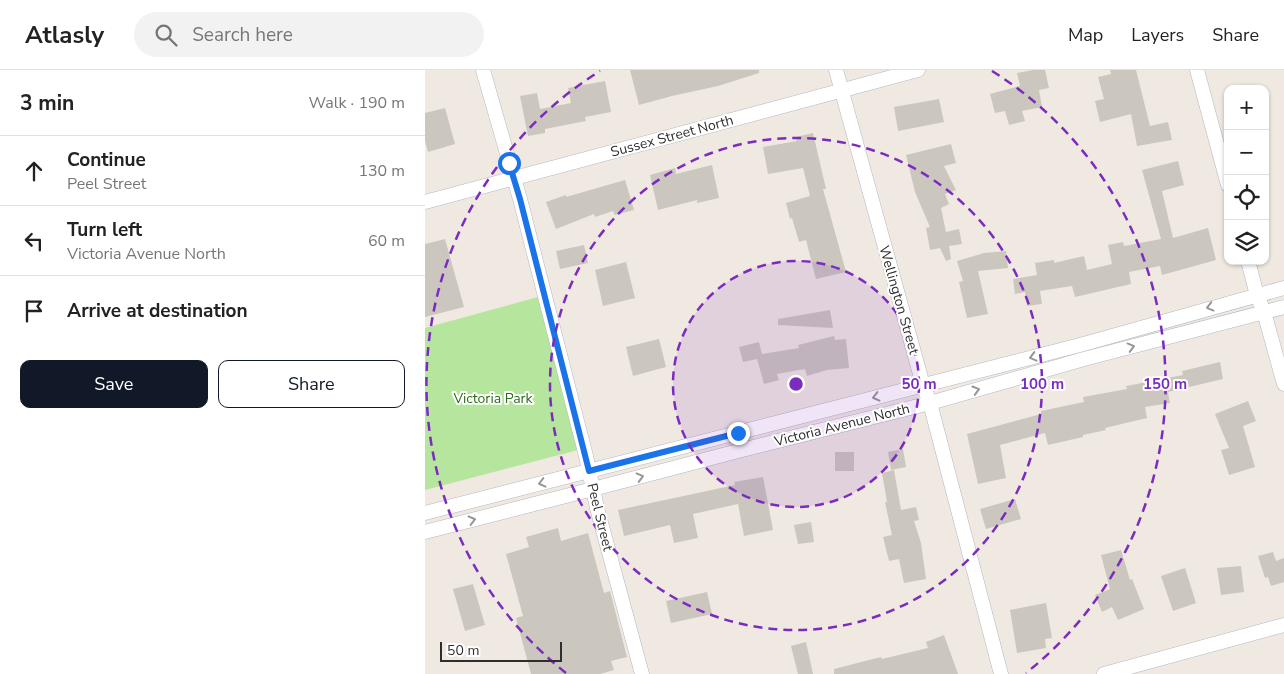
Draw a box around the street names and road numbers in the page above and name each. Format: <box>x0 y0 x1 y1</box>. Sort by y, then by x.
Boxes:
street label: Sussex Street North <box>608 110 736 162</box>
street label: Wellington Street <box>874 244 924 357</box>
street label: Victoria Avenue North <box>771 399 912 451</box>
street label: Peel Street <box>582 481 618 553</box>

